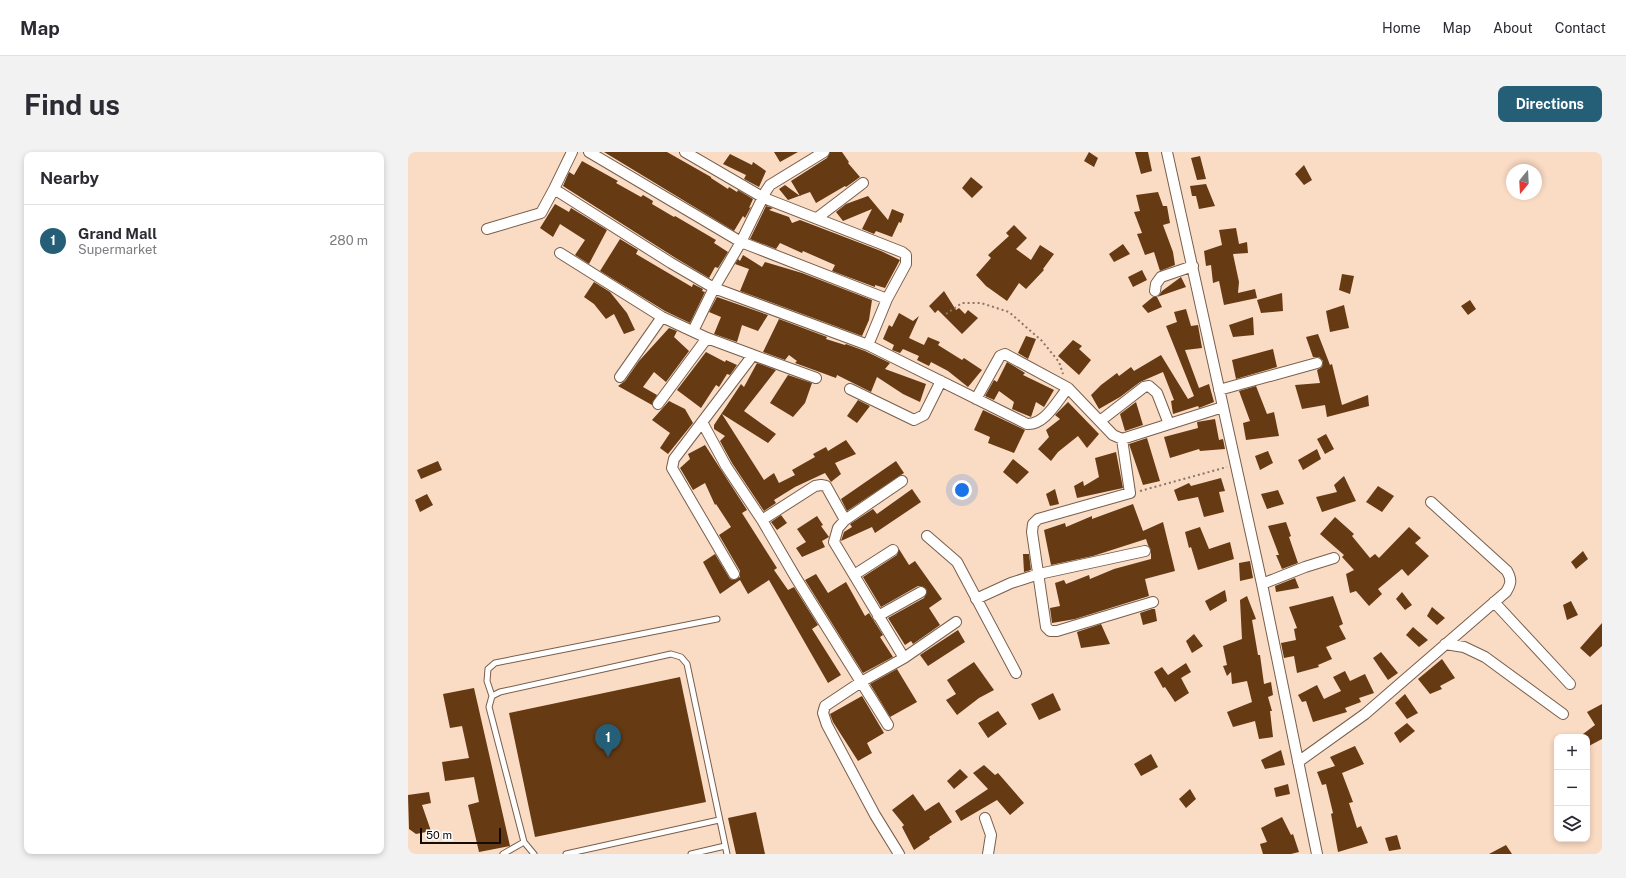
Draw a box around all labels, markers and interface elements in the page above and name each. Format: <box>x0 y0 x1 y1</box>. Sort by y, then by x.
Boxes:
text: Map <box>20 17 60 39</box>
text: Home <box>1382 20 1421 36</box>
text: Map <box>1443 20 1471 36</box>
text: About <box>1493 20 1533 36</box>
text: Contact <box>1555 20 1606 36</box>
button: Directions <box>1498 86 1602 122</box>
text: Find us <box>24 88 120 121</box>
north arrow <box>1506 164 1542 200</box>
text: Nearby <box>40 168 99 188</box>
text: Grand Mall <box>78 225 157 242</box>
text: 1 <box>50 233 56 248</box>
text: 280 m <box>330 233 368 248</box>
text: Supermarket <box>78 242 157 257</box>
your location <box>952 480 972 500</box>
pin: 1 <box>595 724 621 757</box>
map controls <box>1554 734 1590 842</box>
button: + <box>1554 734 1590 770</box>
button: − <box>1554 770 1590 806</box>
button: layers <box>1554 806 1590 842</box>
scale bar <box>420 826 501 845</box>
text: 50 m <box>426 829 452 841</box>

